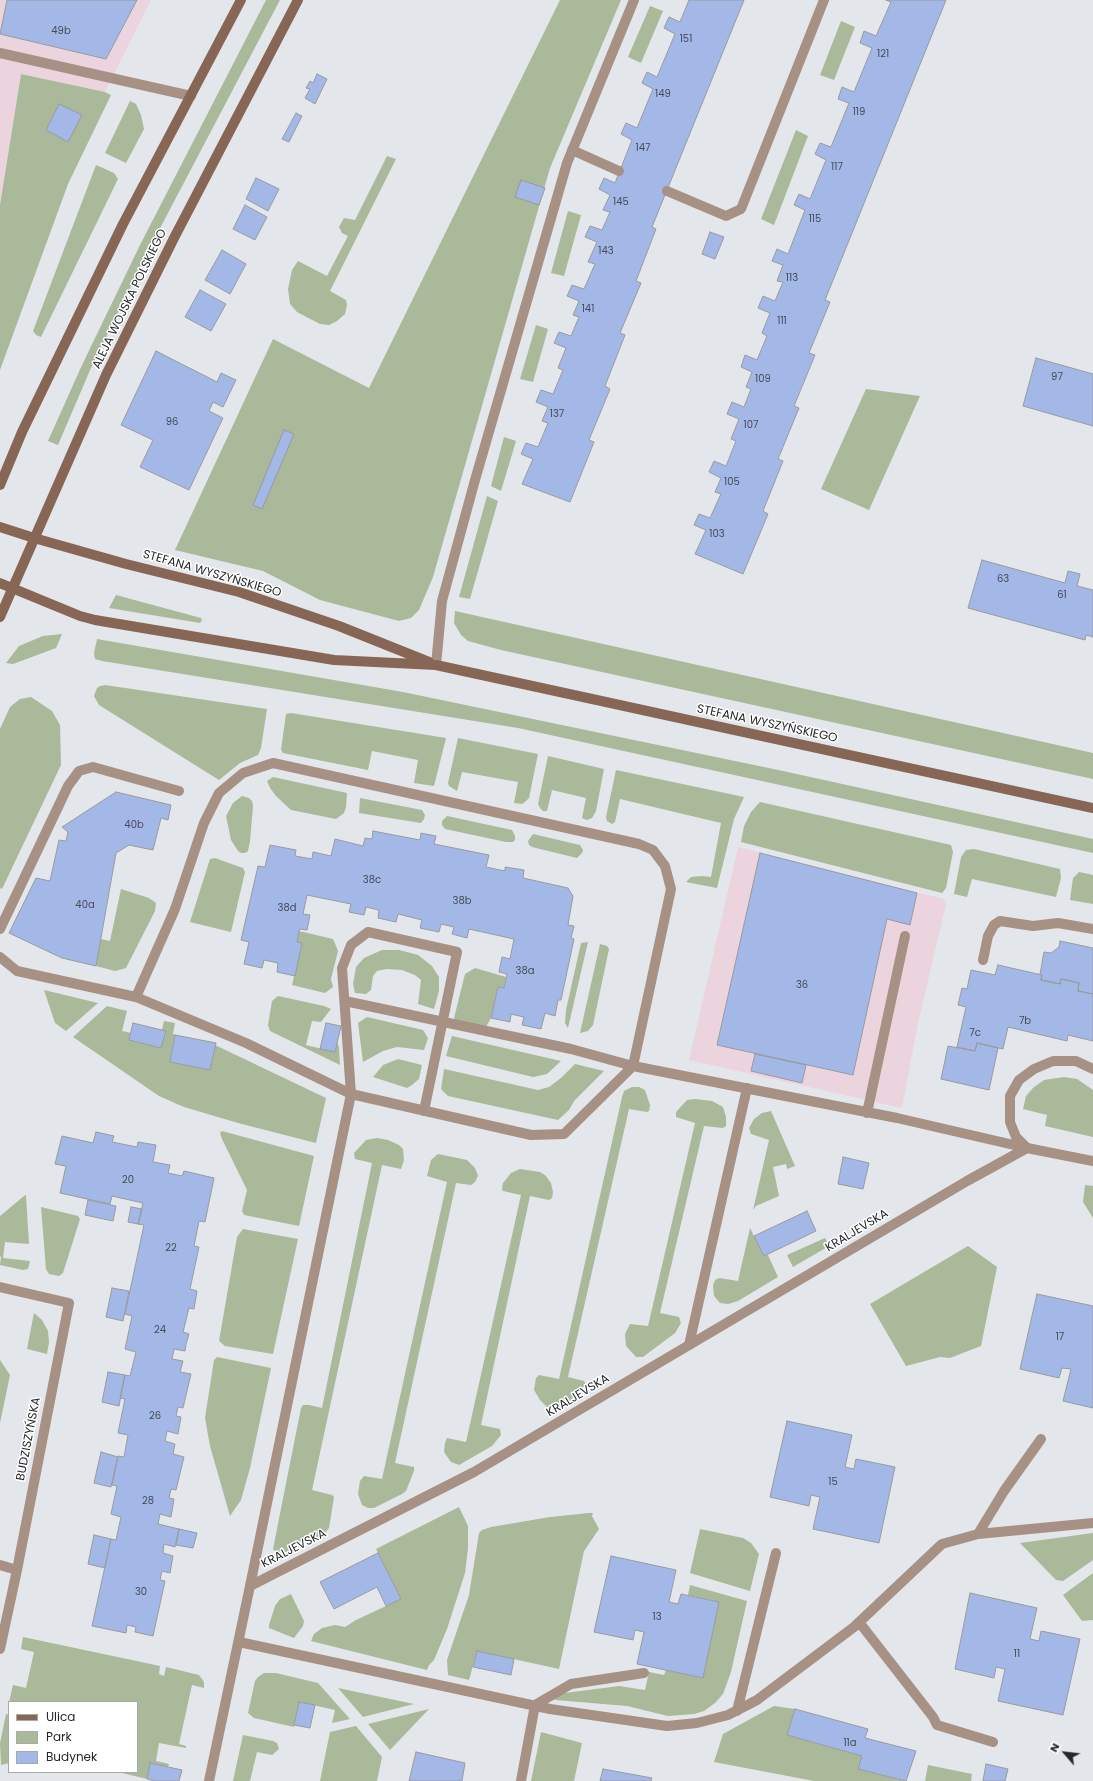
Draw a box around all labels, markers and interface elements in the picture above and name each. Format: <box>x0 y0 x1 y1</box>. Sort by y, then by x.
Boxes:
house number: 49b <box>51 25 71 37</box>
house number: 151 <box>680 33 692 45</box>
house number: 121 <box>877 48 889 60</box>
house number: 149 <box>655 88 671 100</box>
house number: 119 <box>853 106 865 118</box>
house number: 147 <box>636 142 650 154</box>
house number: 117 <box>831 161 843 173</box>
house number: 145 <box>613 196 629 208</box>
house number: 115 <box>809 213 821 225</box>
street label: ALEJA WOJSKA POLSKIEGO <box>90 227 170 371</box>
house number: 143 <box>598 245 614 257</box>
house number: 113 <box>786 272 798 284</box>
house number: 141 <box>582 303 594 315</box>
house number: 111 <box>777 315 787 327</box>
house number: 97 <box>1051 371 1063 383</box>
house number: 109 <box>755 373 771 385</box>
house number: 137 <box>550 408 564 420</box>
house number: 96 <box>166 416 178 428</box>
house number: 107 <box>744 419 758 431</box>
house number: 105 <box>724 476 740 488</box>
house number: 103 <box>709 528 725 540</box>
street label: STEFANA WYSZYŃSKIEGO <box>141 547 283 601</box>
house number: 63 <box>997 573 1009 585</box>
house number: 61 <box>1057 589 1067 601</box>
street label: STEFANA WYSZYŃSKIEGO <box>695 702 839 746</box>
house number: 40b <box>124 819 144 831</box>
house number: 38c <box>363 874 381 886</box>
house number: 38b <box>453 895 471 907</box>
house number: 40a <box>75 899 95 911</box>
house number: 38d <box>278 902 296 914</box>
house number: 38a <box>516 965 534 977</box>
house number: 36 <box>796 979 808 991</box>
house number: 7b <box>1019 1015 1031 1027</box>
house number: 7c <box>969 1027 981 1039</box>
house number: 20 <box>122 1174 134 1186</box>
street label: KRALJEVSKA <box>823 1207 891 1255</box>
house number: 22 <box>165 1242 177 1254</box>
house number: 24 <box>154 1324 166 1336</box>
house number: 17 <box>1056 1331 1064 1343</box>
street label: KRALJEVSKA <box>544 1372 612 1420</box>
street label: BUDZISZYŃSKA <box>14 1396 44 1482</box>
house number: 26 <box>149 1410 161 1422</box>
house number: 15 <box>828 1476 838 1488</box>
house number: 28 <box>142 1495 154 1507</box>
street label: KRALJEVSKA <box>259 1527 329 1571</box>
house number: 30 <box>135 1586 147 1598</box>
house number: 13 <box>652 1611 662 1623</box>
house number: 11 <box>1014 1648 1020 1660</box>
legend <box>8 1701 138 1773</box>
text: Ulica <box>46 1708 75 1725</box>
text: Park <box>46 1728 72 1745</box>
north arrow <box>1045 1733 1085 1773</box>
house number: 11a <box>843 1737 857 1749</box>
text: N <box>1045 1740 1063 1755</box>
text: Budynek <box>46 1748 97 1765</box>

